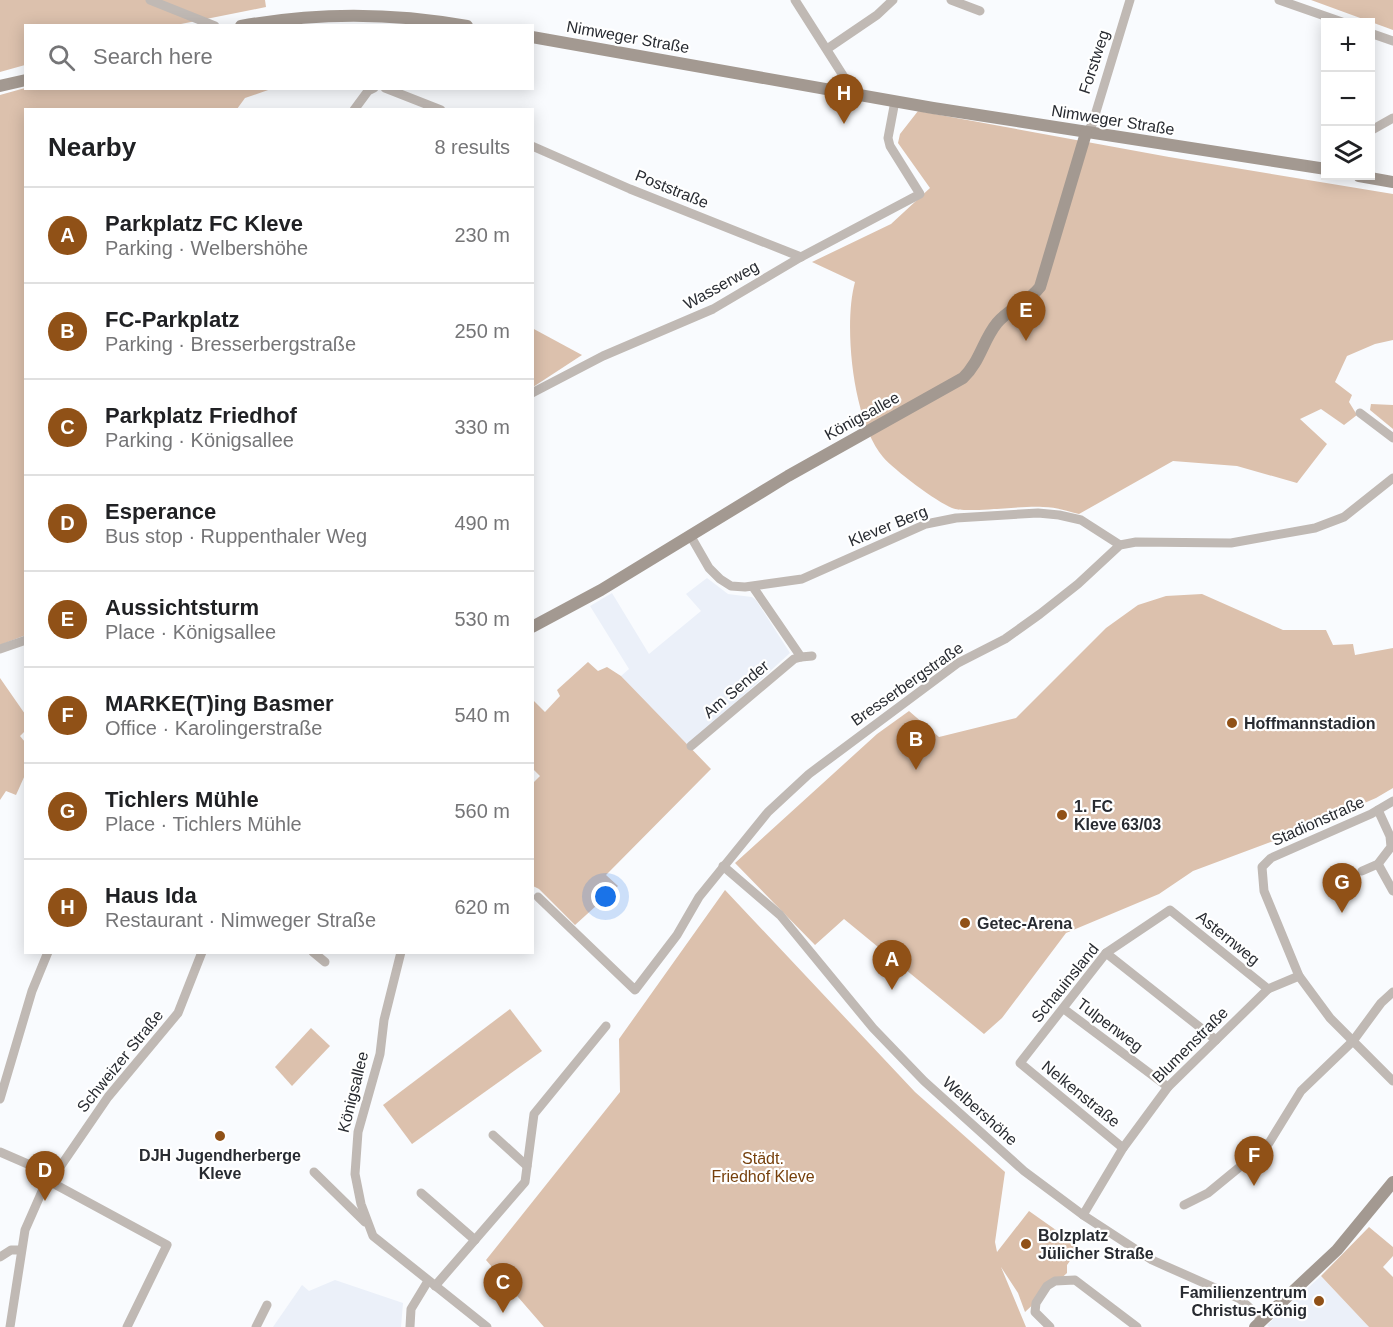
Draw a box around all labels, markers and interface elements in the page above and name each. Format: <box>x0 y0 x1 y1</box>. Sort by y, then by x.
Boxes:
street label: Nimweger Straße <box>565 18 691 56</box>
map controls <box>1321 18 1375 180</box>
button: + <box>1321 18 1375 72</box>
search box <box>24 24 534 90</box>
street label: Forstweg <box>1076 28 1112 96</box>
icon: search <box>45 41 78 74</box>
text: Search here <box>93 44 213 69</box>
button: − <box>1321 72 1375 126</box>
pin: H <box>824 74 864 124</box>
street label: Nimweger Straße <box>1050 102 1176 138</box>
button: layers <box>1321 126 1375 180</box>
text: Nearby <box>48 132 136 162</box>
text: 8 results <box>434 136 510 158</box>
street label: Poststraße <box>633 167 711 211</box>
text: Parkplatz FC Kleve <box>105 211 303 236</box>
text: A <box>60 224 75 246</box>
text: 230 m <box>454 224 510 246</box>
text: Parking · Welbershöhe <box>105 237 308 259</box>
street label: Wasserweg <box>681 257 761 313</box>
pin: E <box>1006 292 1046 341</box>
text: FC-Parkplatz <box>105 307 239 332</box>
text: B <box>60 320 75 342</box>
text: 250 m <box>454 320 510 342</box>
text: Parking · Bresserbergstraße <box>105 333 356 355</box>
street label: Königsallee <box>822 388 902 443</box>
text: Parkplatz Friedhof <box>105 403 297 428</box>
text: C <box>60 416 75 438</box>
text: 330 m <box>454 416 510 438</box>
text: Parking · Königsallee <box>105 429 294 451</box>
text: Esperance <box>105 499 216 524</box>
street label: Klever Berg <box>846 502 930 550</box>
text: D <box>60 512 75 534</box>
text: 490 m <box>454 512 510 534</box>
text: Bus stop · Ruppenthaler Weg <box>105 525 367 547</box>
text: Aussichtsturm <box>105 595 259 620</box>
text: E <box>61 608 74 630</box>
text: 530 m <box>454 608 510 630</box>
text: Place · Königsallee <box>105 621 276 643</box>
street label: Bresserbergstraße <box>848 639 966 729</box>
street label: Am Sender <box>700 656 773 721</box>
text: MARKE(T)ing Basmer <box>105 691 334 716</box>
text: F <box>61 704 74 726</box>
text: 540 m <box>454 704 510 726</box>
place label: Hoffmannstadion <box>1244 715 1376 732</box>
marker: Hoffmannstadion <box>1225 716 1239 730</box>
text: Office · Karolingerstraße <box>105 717 323 739</box>
pin: B <box>896 720 936 770</box>
text: Tichlers Mühle <box>105 787 259 812</box>
street label: Stadionstraße <box>1269 793 1367 849</box>
place label: 1. FC Kleve 63/03 <box>1074 798 1161 833</box>
text: G <box>60 800 75 822</box>
text: 560 m <box>454 800 510 822</box>
marker: 1. FC Kleve 63/03 <box>1055 808 1069 822</box>
text: Place · Tichlers Mühle <box>105 813 302 835</box>
pin: G <box>1322 864 1362 913</box>
your location <box>591 882 620 911</box>
text: Haus Ida <box>105 883 197 908</box>
text: H <box>60 896 75 918</box>
text: 620 m <box>454 896 510 918</box>
street label: Asternweg <box>1193 908 1263 968</box>
text: Restaurant · Nimweger Straße <box>105 909 376 931</box>
place label: Getec-Arena <box>977 915 1072 932</box>
marker: Getec-Arena <box>958 916 972 930</box>
pin: A <box>872 940 912 990</box>
street label: Schauinsland <box>1028 940 1102 1026</box>
street label: Tulpenweg <box>1074 995 1146 1055</box>
street label: Blumenstraße <box>1149 1004 1231 1086</box>
street label: Schweizer Straße <box>74 1007 166 1115</box>
street label: Königsallee <box>335 1050 371 1134</box>
street label: Nelkenstraße <box>1039 1057 1123 1131</box>
street label: Welbershöhe <box>939 1073 1021 1149</box>
marker: DJH Jugendherberge Kleve <box>213 1129 227 1143</box>
pin: F <box>1234 1136 1274 1186</box>
place label: DJH Jugendherberge Kleve <box>139 1147 301 1182</box>
park label: Städt. Friedhof Kleve <box>711 1150 815 1185</box>
pin: D <box>26 1152 64 1201</box>
place label: Bolzplatz Jülicher Straße <box>1038 1227 1154 1262</box>
marker: Bolzplatz Jülicher Straße <box>1019 1237 1033 1251</box>
pin: C <box>484 1264 522 1313</box>
place label: Familienzentrum Christus-König <box>1180 1284 1307 1319</box>
marker: Familienzentrum Christus-König <box>1312 1294 1326 1308</box>

